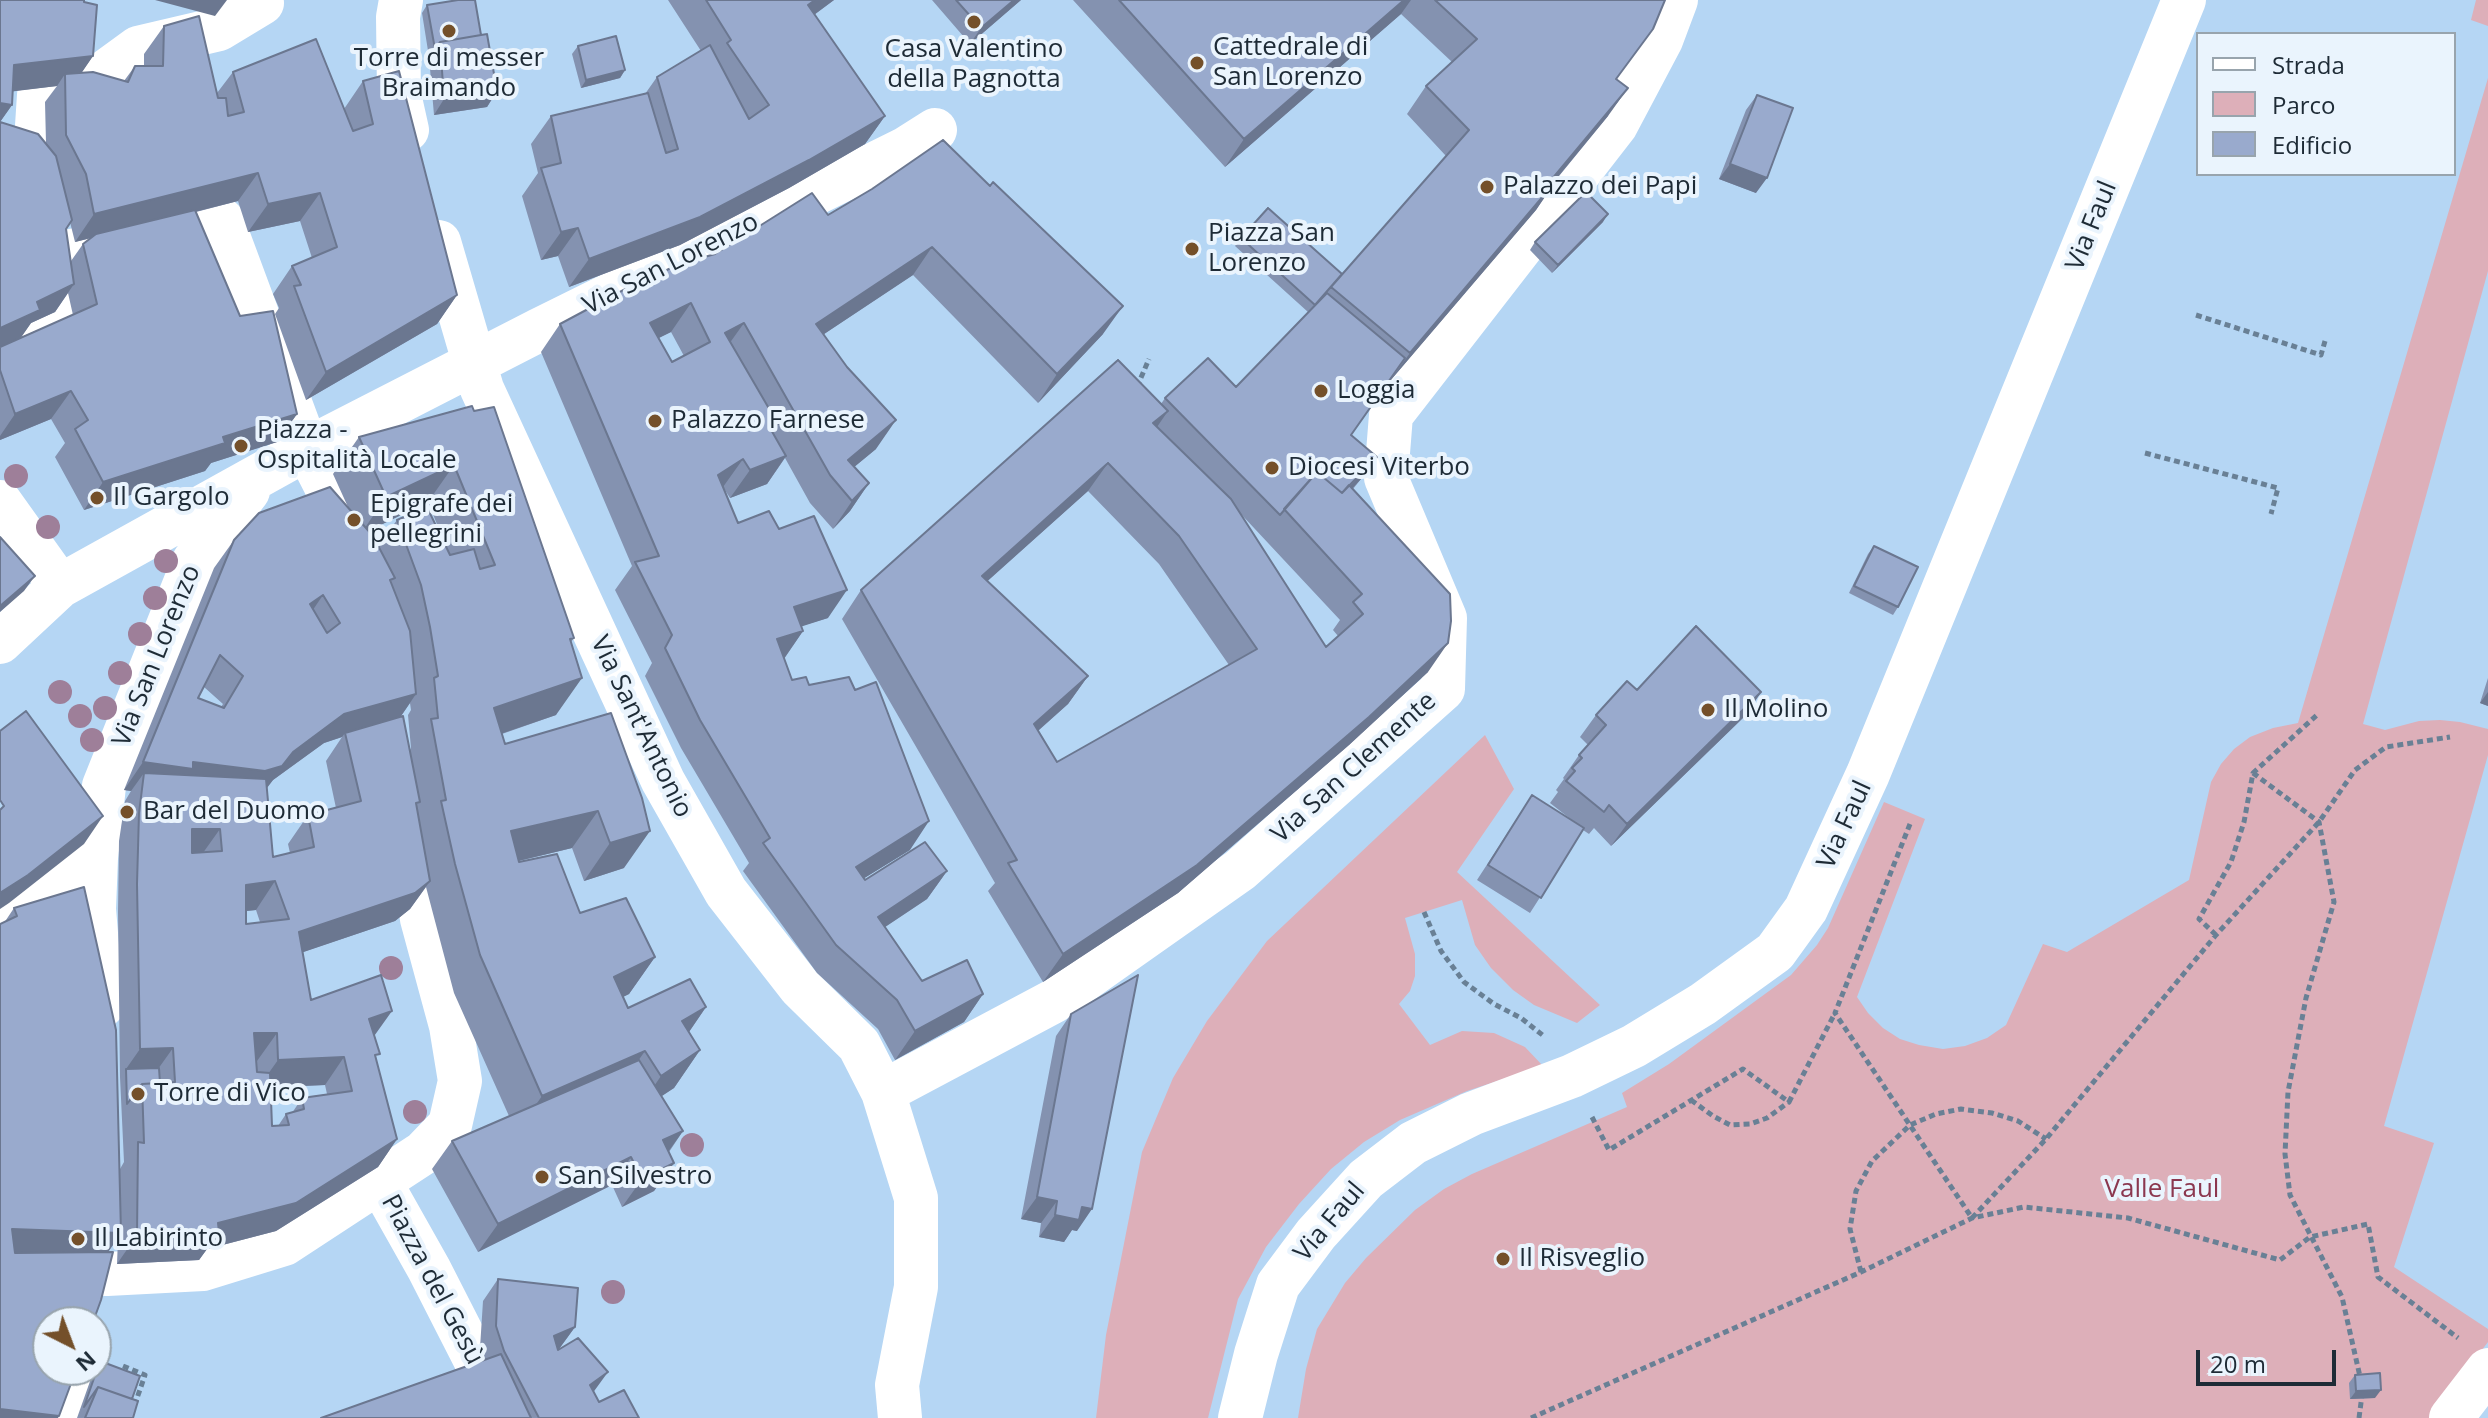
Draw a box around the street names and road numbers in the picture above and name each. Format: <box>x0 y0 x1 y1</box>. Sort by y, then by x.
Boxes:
street label: Via Faul <box>2060 177 2124 275</box>
street label: Via San Lorenzo <box>578 206 764 322</box>
street label: Via San Lorenzo <box>106 561 208 751</box>
street label: Via Sant'Antonio <box>584 631 698 823</box>
street label: Via San Clemente <box>1265 686 1443 850</box>
street label: Via Faul <box>1811 776 1879 874</box>
street label: Via Faul <box>1288 1176 1372 1268</box>
street label: Piazza del Gesù <box>374 1190 490 1370</box>

